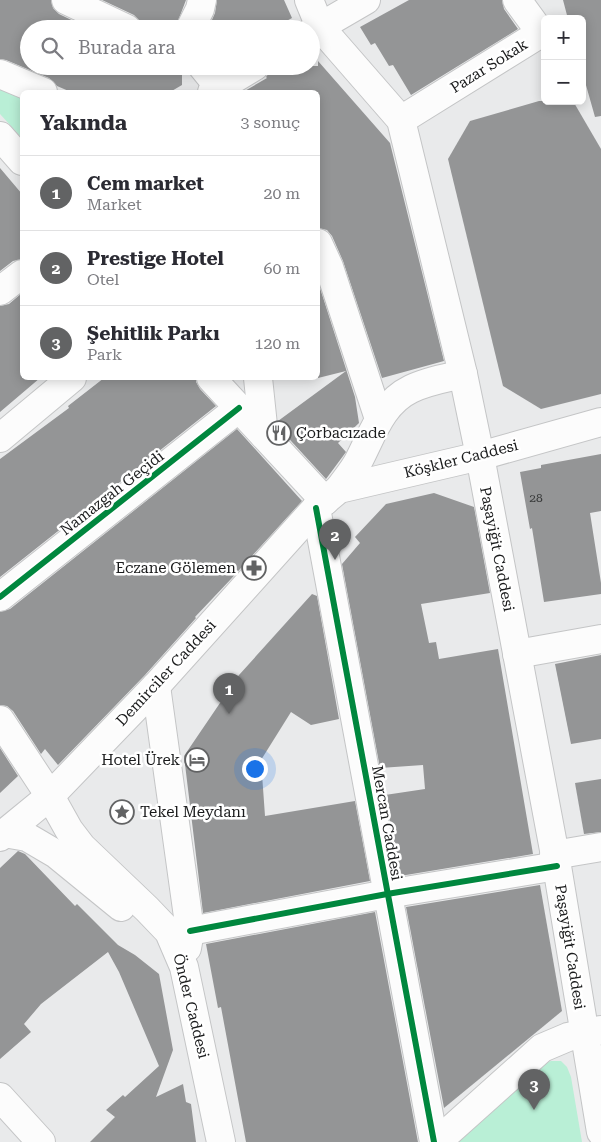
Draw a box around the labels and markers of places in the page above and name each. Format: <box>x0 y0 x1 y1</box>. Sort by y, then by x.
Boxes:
restaurant icon: Çorbacızade <box>266 420 292 446</box>
place label: Çorbacızade <box>296 424 386 442</box>
pin: 2 <box>319 519 351 560</box>
pharmacy icon: Eczane Gölemen <box>241 555 267 581</box>
place label: Eczane Gölemen <box>115 559 236 577</box>
pin: 1 <box>213 673 245 714</box>
hotel icon: Hotel Ürek <box>184 747 210 773</box>
place label: Hotel Ürek <box>101 751 180 769</box>
place icon: Tekel Meydanı <box>109 799 135 825</box>
place label: Tekel Meydanı <box>140 803 246 821</box>
pin: 3 <box>518 1069 550 1110</box>

